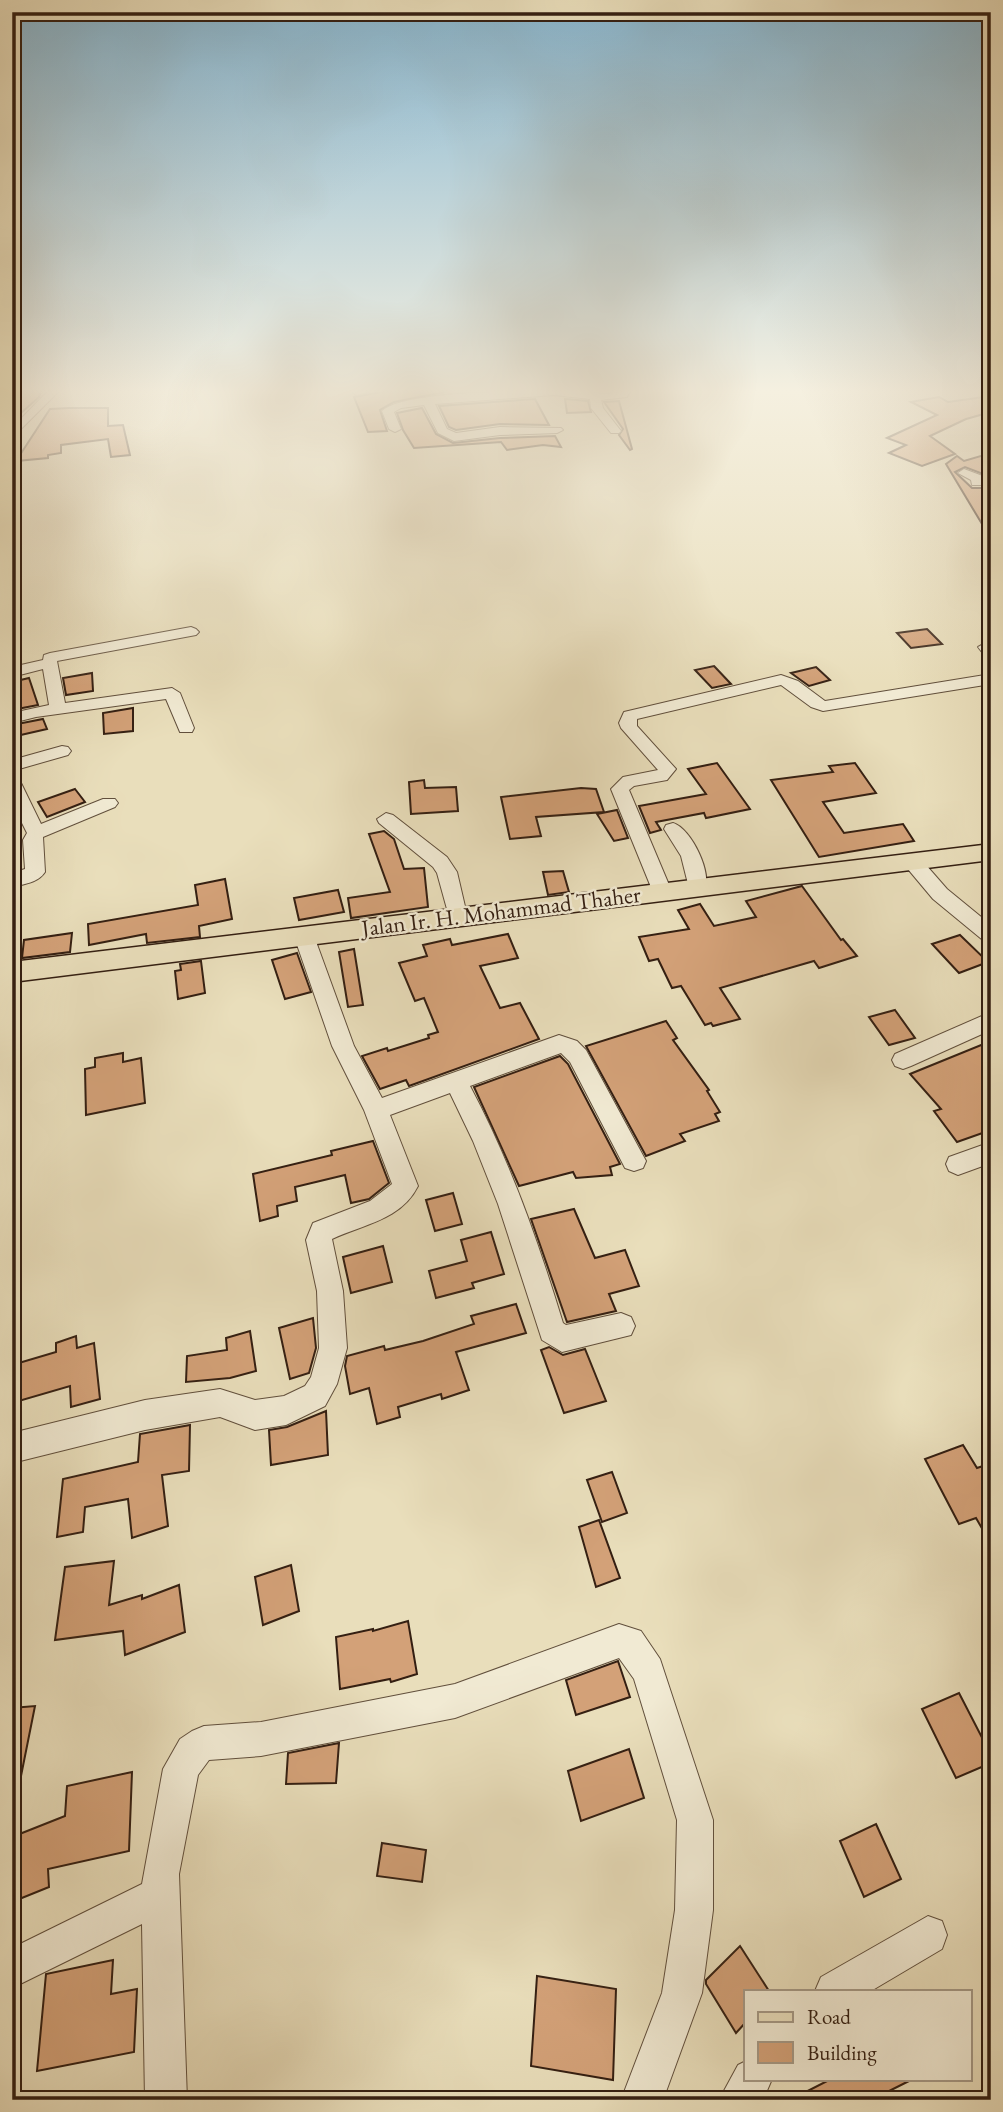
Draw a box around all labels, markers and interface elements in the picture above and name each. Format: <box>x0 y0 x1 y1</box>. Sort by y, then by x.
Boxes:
street label: Jalan Ir. H. Mohammad Thaher <box>358 879 642 943</box>
legend <box>744 1990 972 2080</box>
text: Road <box>807 2003 851 2030</box>
text: Building <box>807 2039 877 2066</box>

